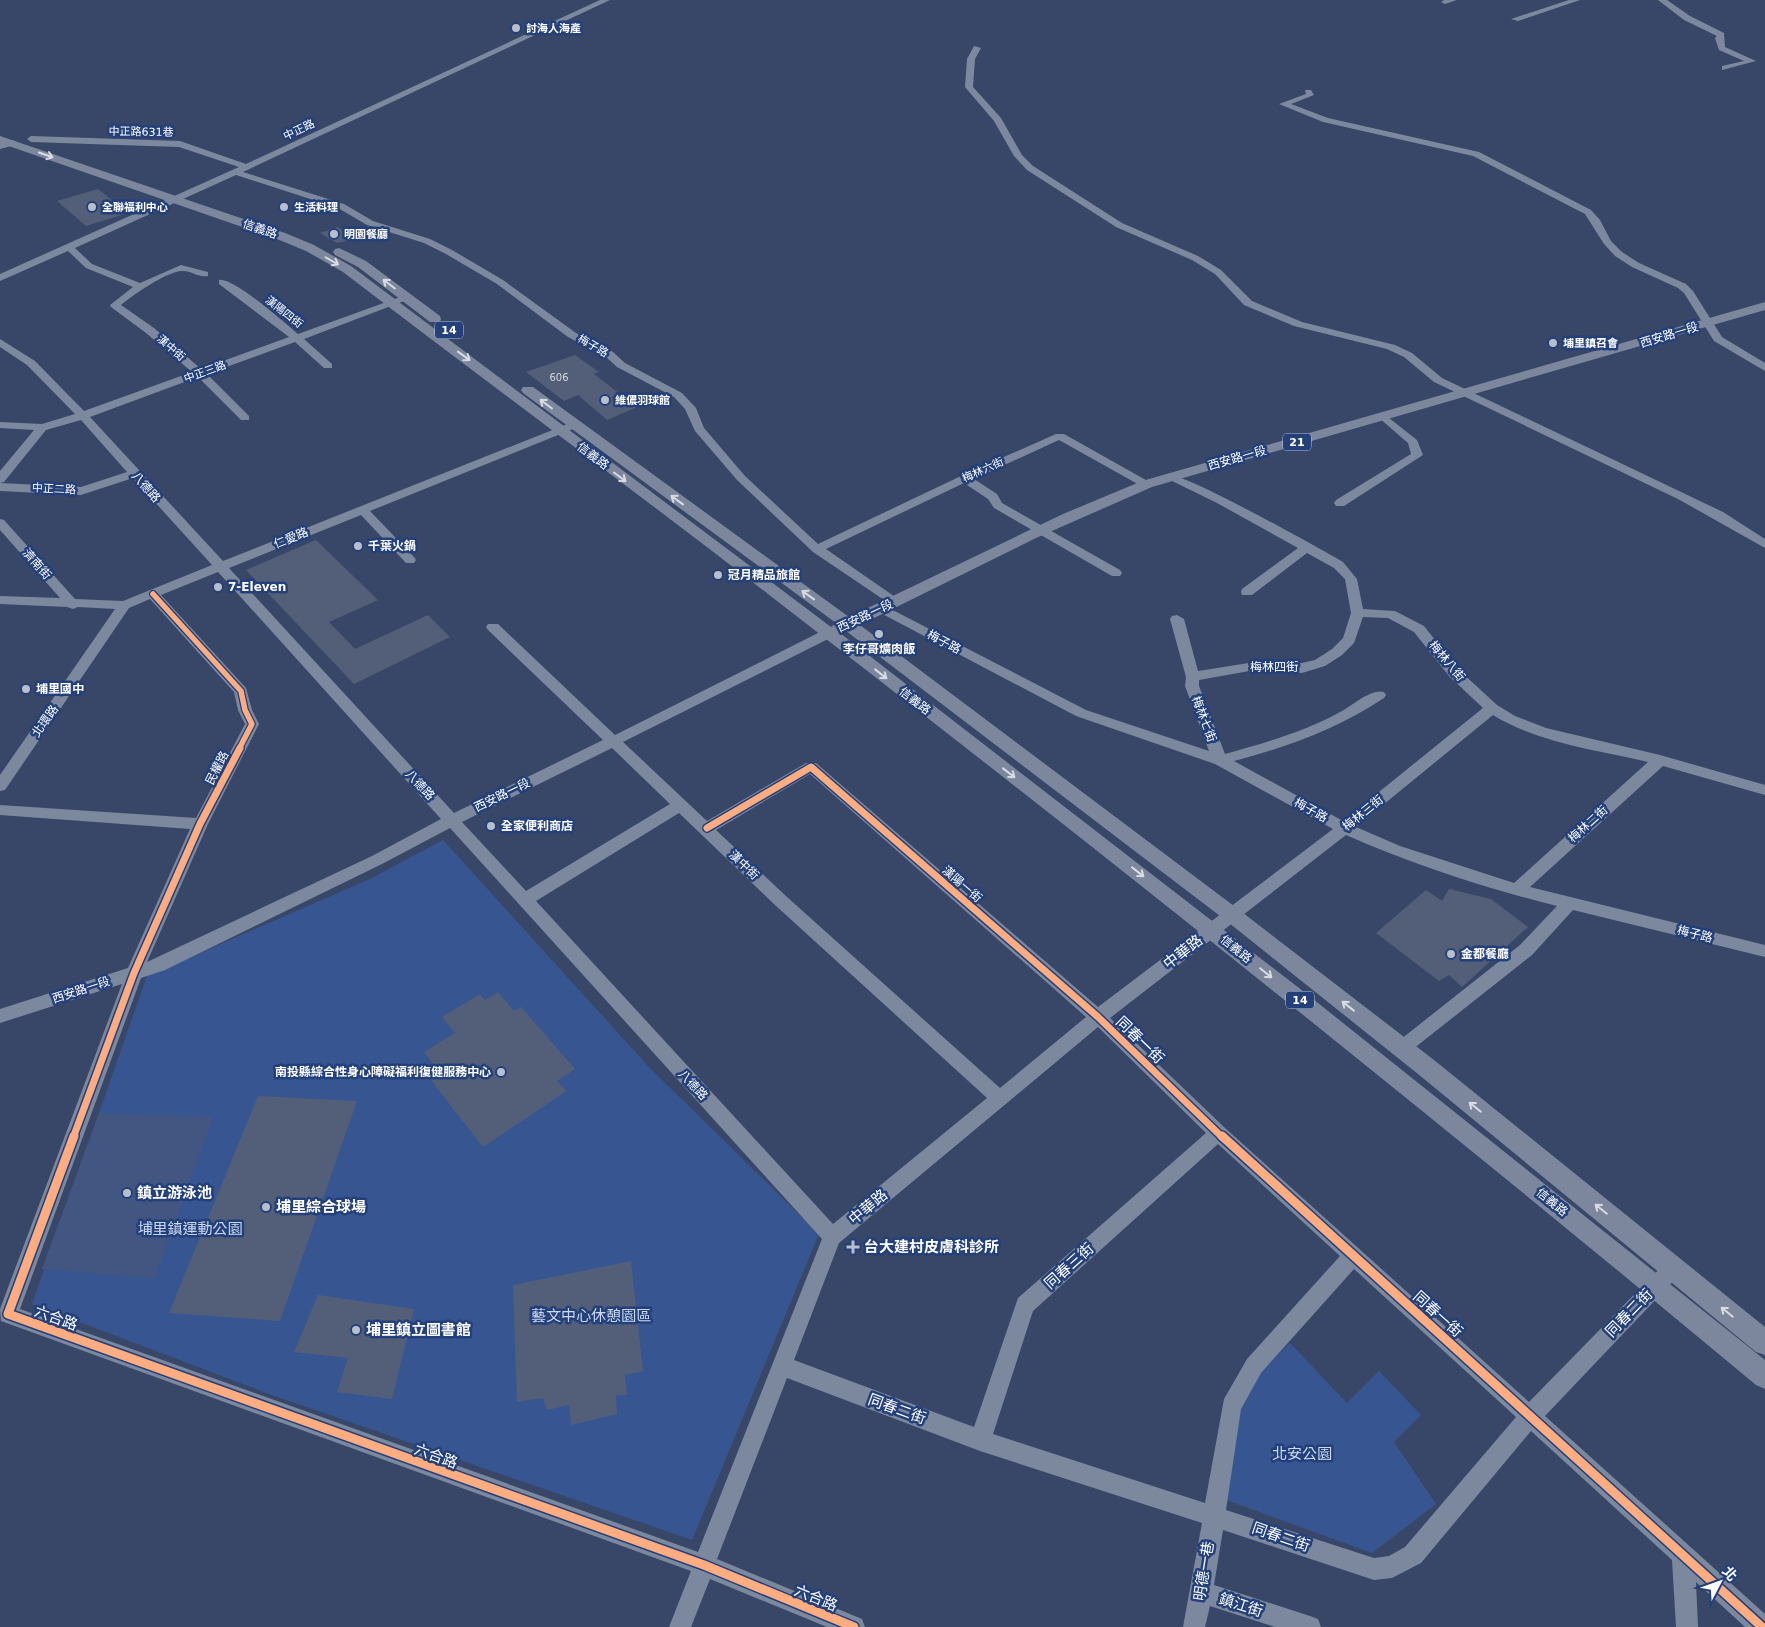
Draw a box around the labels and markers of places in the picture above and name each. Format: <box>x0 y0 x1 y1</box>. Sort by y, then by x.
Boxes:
marker: 討海人海產 <box>510 22 522 34</box>
place label: 討海人海產 <box>526 22 581 35</box>
marker: 全聯福利中心 <box>86 201 98 213</box>
place label: 全聯福利中心 <box>102 201 168 214</box>
marker: 生活料理 <box>278 201 290 213</box>
place label: 生活料理 <box>294 201 338 214</box>
marker: 明園餐廳 <box>328 228 340 240</box>
place label: 明園餐廳 <box>344 228 388 241</box>
marker: 埔里鎮召會 <box>1547 337 1559 349</box>
place label: 埔里鎮召會 <box>1563 337 1618 350</box>
marker: 維儂羽球館 <box>599 394 611 406</box>
place label: 維儂羽球館 <box>615 394 670 407</box>
place label: 千葉火鍋 <box>368 539 416 553</box>
marker: 千葉火鍋 <box>352 540 364 552</box>
place label: 冠月精品旅館 <box>728 568 800 582</box>
marker: 冠月精品旅館 <box>712 569 724 581</box>
place label: 7-Eleven <box>228 580 286 594</box>
marker: 7-Eleven <box>212 581 224 593</box>
marker: 李仔哥爌肉飯 <box>873 628 885 640</box>
place label: 李仔哥爌肉飯 <box>843 642 916 656</box>
place label: 埔里國中 <box>36 682 84 696</box>
marker: 埔里國中 <box>20 683 32 695</box>
place label: 全家便利商店 <box>501 819 573 833</box>
marker: 全家便利商店 <box>485 820 497 832</box>
place label: 金都餐廳 <box>1461 947 1509 961</box>
marker: 金都餐廳 <box>1445 948 1457 960</box>
place label: 南投縣綜合性身心障礙福利復健服務中心 <box>275 1065 491 1079</box>
marker: 南投縣綜合性身心障礙福利復健服務中心 <box>495 1066 507 1078</box>
place label: 鎮立游泳池 <box>137 1184 212 1202</box>
marker: 鎮立游泳池 <box>121 1187 133 1199</box>
place label: 埔里綜合球場 <box>276 1198 366 1216</box>
marker: 埔里綜合球場 <box>260 1201 272 1213</box>
place label: 台大建村皮膚科診所 <box>864 1238 999 1256</box>
marker: 台大建村皮膚科診所 <box>846 1240 860 1254</box>
place label: 埔里鎮立圖書館 <box>366 1321 471 1339</box>
marker: 埔里鎮立圖書館 <box>350 1324 362 1336</box>

